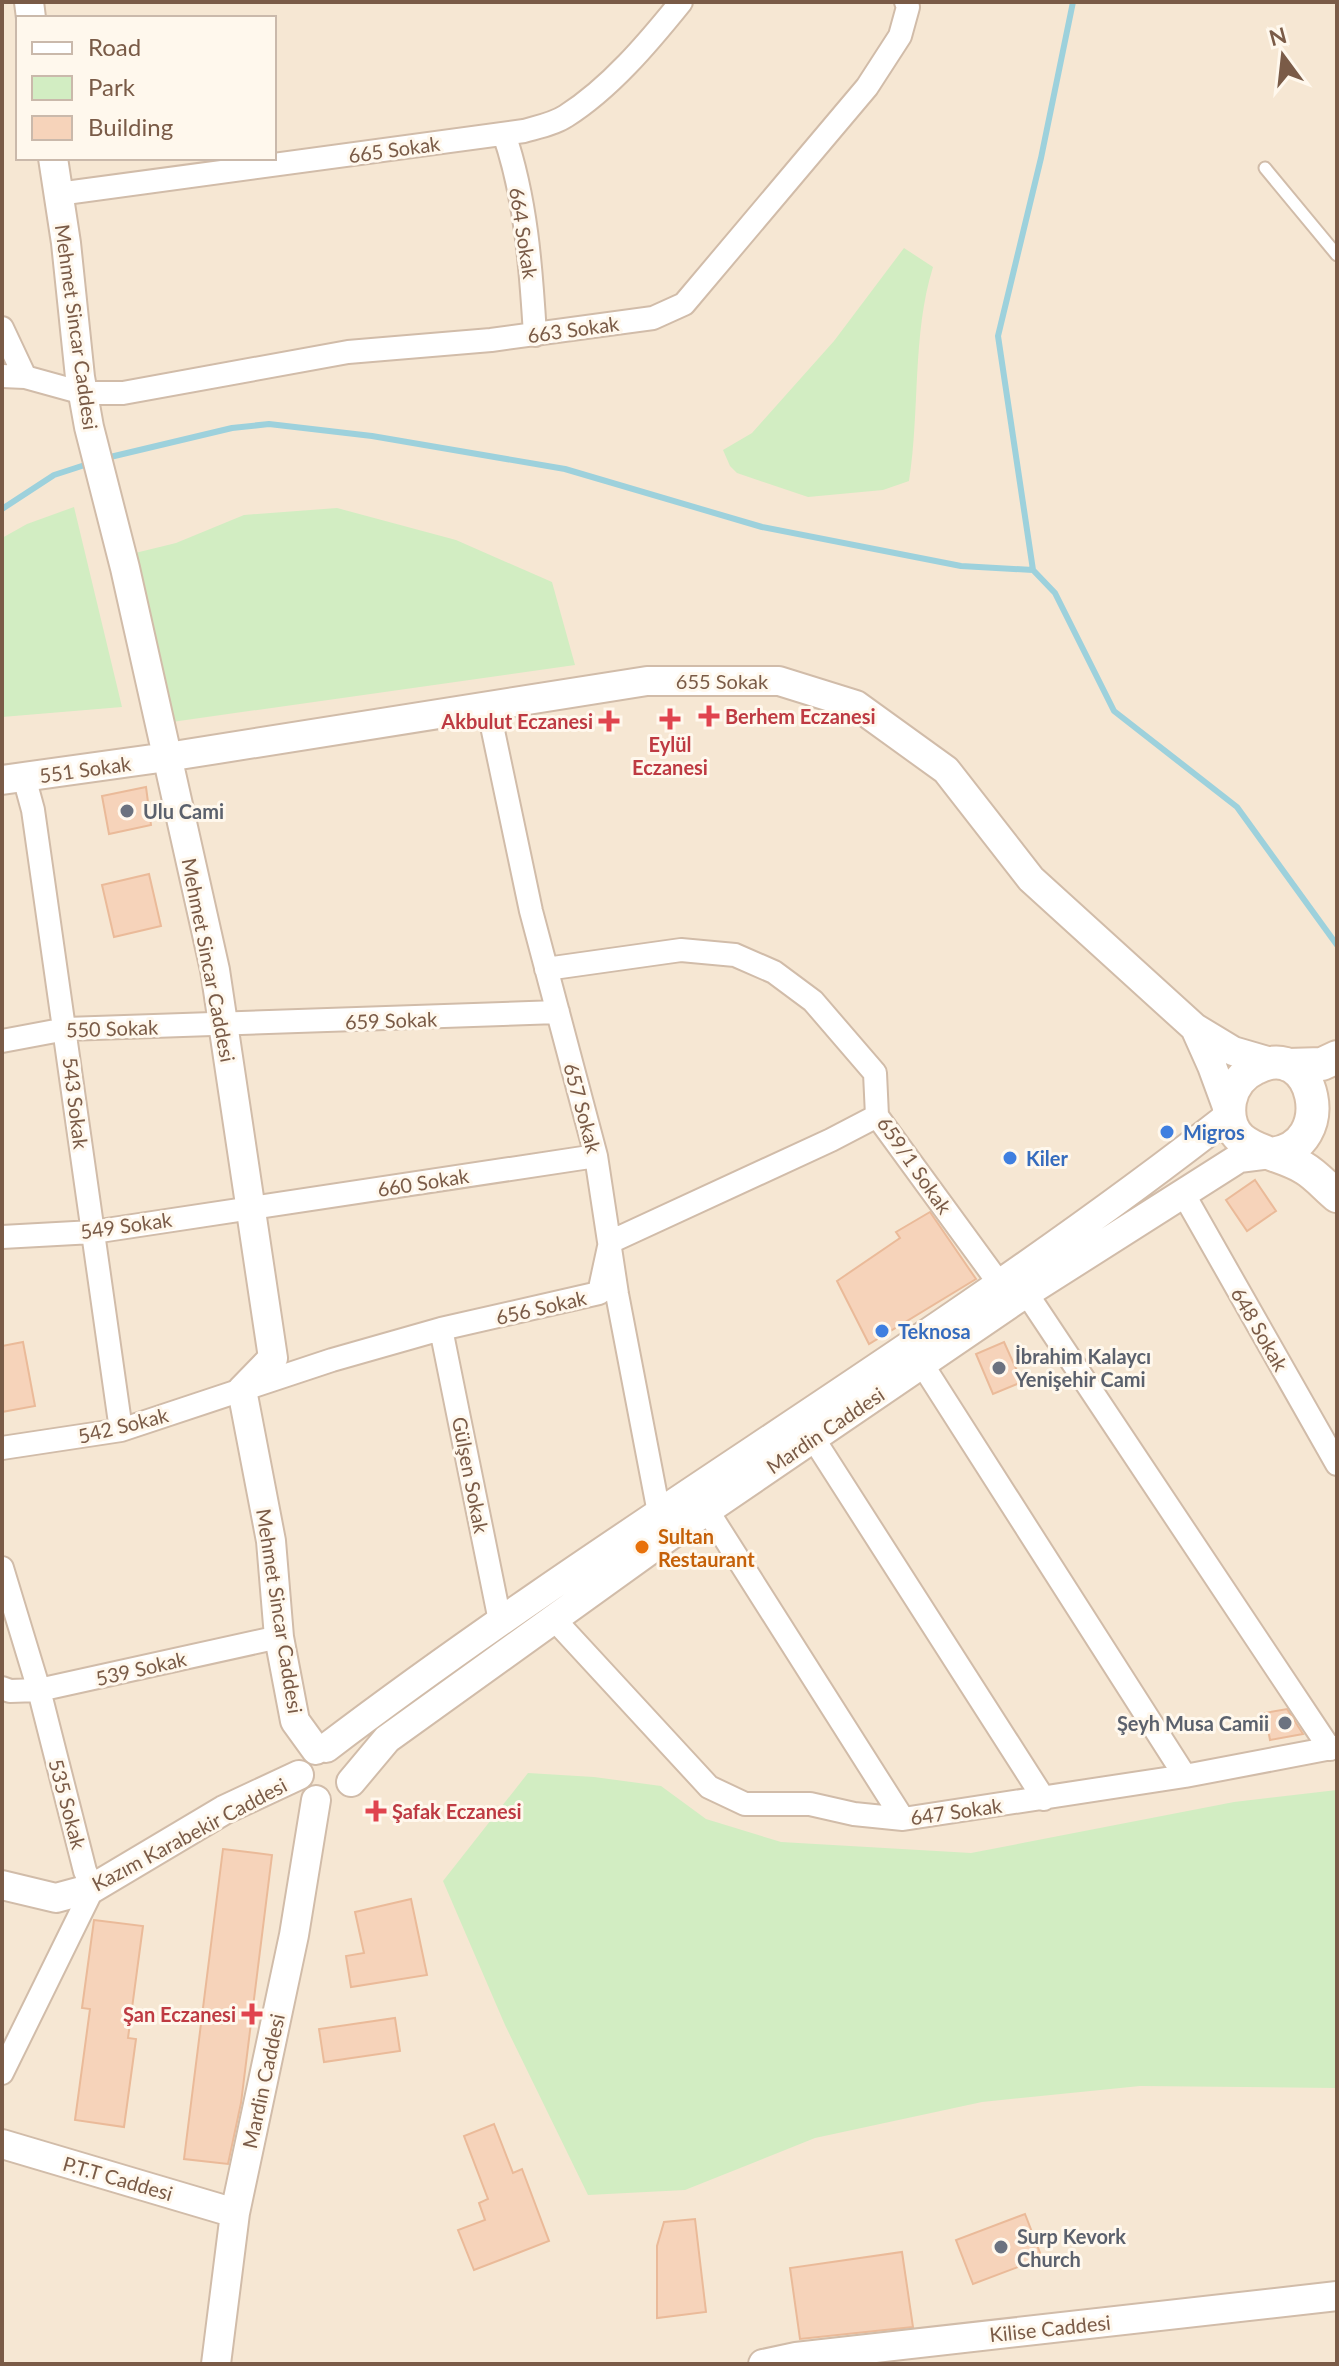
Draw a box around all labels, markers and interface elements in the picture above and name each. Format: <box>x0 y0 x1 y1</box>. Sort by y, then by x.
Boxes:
legend <box>16 16 276 160</box>
north arrow <box>1243 16 1323 96</box>
text: N <box>1266 21 1289 51</box>
text: Road <box>88 32 141 61</box>
text: Park <box>88 72 136 101</box>
text: Building <box>88 112 173 141</box>
street label: 665 Sokak <box>347 131 442 167</box>
street label: 664 Sokak <box>505 186 543 281</box>
street label: Mehmet Sincar Caddesi <box>51 223 103 431</box>
street label: 663 Sokak <box>526 311 621 347</box>
street label: 655 Sokak <box>676 669 769 693</box>
place label: Berhem Eczanesi <box>725 704 876 728</box>
marker: Berhem Eczanesi <box>700 707 718 725</box>
place label: Akbulut Eczanesi <box>440 709 593 733</box>
marker: Eylül Eczanesi <box>661 710 679 728</box>
marker: Akbulut Eczanesi <box>600 712 618 730</box>
place label: Eylül Eczanesi <box>632 732 708 779</box>
street label: 551 Sokak <box>38 751 133 787</box>
place label: Ulu Cami <box>143 799 224 823</box>
marker: Ulu Cami <box>118 802 136 820</box>
street label: Mehmet Sincar Caddesi <box>177 856 241 1064</box>
street label: 659 Sokak <box>344 1006 438 1034</box>
street label: 550 Sokak <box>65 1014 159 1042</box>
street label: 543 Sokak <box>58 1056 94 1151</box>
street label: 657 Sokak <box>559 1060 607 1156</box>
street label: 659/1 Sokak <box>873 1112 958 1219</box>
place label: Migros <box>1183 1120 1245 1144</box>
marker: Migros <box>1158 1123 1176 1141</box>
place label: Kiler <box>1026 1146 1068 1170</box>
marker: Kiler <box>1001 1149 1019 1167</box>
street label: 660 Sokak <box>376 1163 471 1201</box>
street label: 549 Sokak <box>79 1207 174 1243</box>
street label: 648 Sokak <box>1227 1283 1294 1376</box>
street label: 656 Sokak <box>493 1285 589 1329</box>
place label: Teknosa <box>898 1319 971 1343</box>
marker: Teknosa <box>873 1322 891 1340</box>
place label: İbrahim Kalaycı Yenişehir Cami <box>1014 1344 1151 1391</box>
marker: İbrahim Kalaycı Yenişehir Cami <box>990 1359 1008 1377</box>
street label: Mardin Caddesi <box>761 1382 889 1478</box>
street label: 542 Sokak <box>75 1402 172 1448</box>
street label: Gülşen Sokak <box>448 1415 494 1536</box>
street label: Mehmet Sincar Caddesi <box>252 1507 308 1715</box>
place label: Sultan Restaurant <box>658 1524 755 1571</box>
marker: Sultan Restaurant <box>633 1538 651 1556</box>
street label: 539 Sokak <box>93 1646 189 1690</box>
place label: Şeyh Musa Camii <box>1117 1711 1269 1735</box>
marker: Şeyh Musa Camii <box>1276 1714 1294 1732</box>
street label: 535 Sokak <box>44 1756 92 1852</box>
street label: Kazım Karabekir Caddesi <box>87 1772 291 1896</box>
street label: 647 Sokak <box>909 1793 1004 1829</box>
place label: Şafak Eczanesi <box>392 1799 522 1823</box>
marker: Şafak Eczanesi <box>367 1802 385 1820</box>
place label: Şan Eczanesi <box>123 2002 236 2026</box>
marker: Şan Eczanesi <box>243 2005 261 2023</box>
street label: Mardin Caddesi <box>237 2011 289 2151</box>
street label: P.T.T Caddesi <box>60 2151 176 2205</box>
place label: Surp Kevork Church <box>1017 2224 1126 2271</box>
marker: Surp Kevork Church <box>992 2238 1010 2256</box>
street label: Kilise Caddesi <box>988 2310 1112 2346</box>

